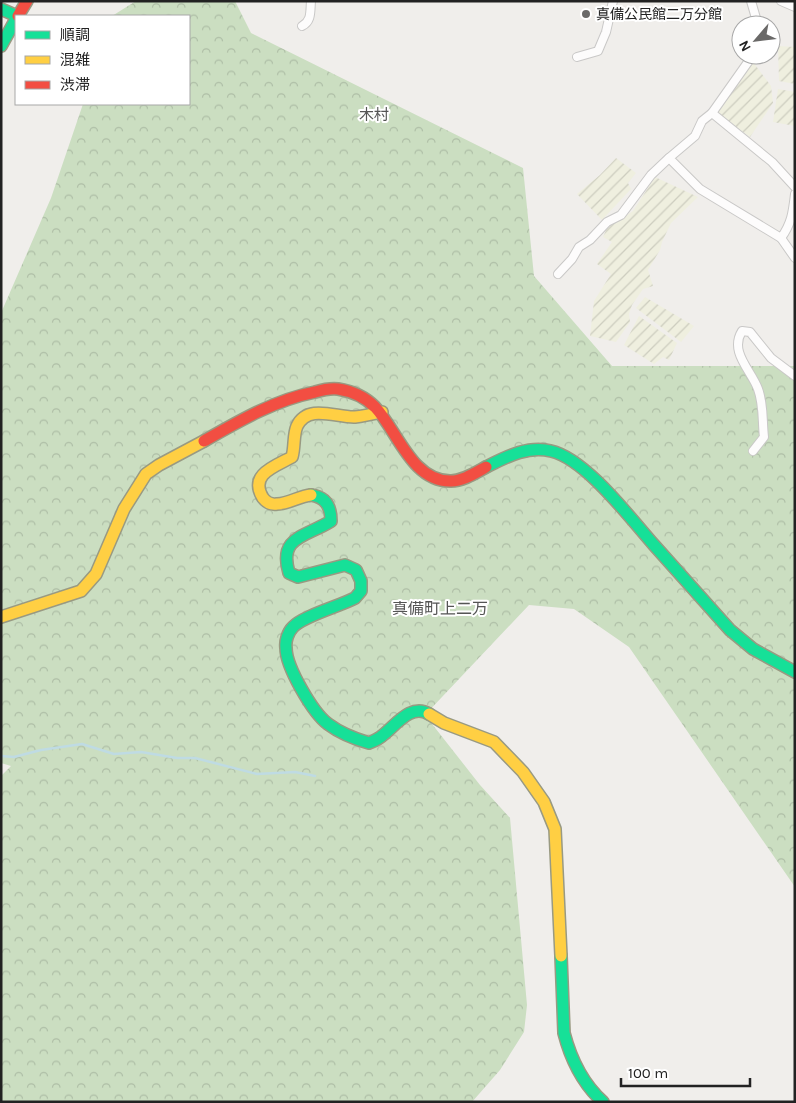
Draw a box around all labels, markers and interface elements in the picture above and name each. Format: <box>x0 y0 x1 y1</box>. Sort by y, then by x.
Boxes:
place label: 真備公民館二万分館 <box>596 6 722 23</box>
marker: 真備公民館二万分館 <box>580 8 592 20</box>
legend <box>15 15 190 105</box>
north arrow <box>731 15 781 65</box>
text: 順調 <box>60 26 90 44</box>
text: N <box>735 37 755 54</box>
text: 混雑 <box>60 51 90 69</box>
text: 渋滞 <box>60 76 90 94</box>
district label: 木村 <box>359 106 389 124</box>
district label: 真備町上二万 <box>392 599 488 618</box>
scale bar <box>621 1056 750 1088</box>
text: 100 m <box>628 1064 668 1082</box>

